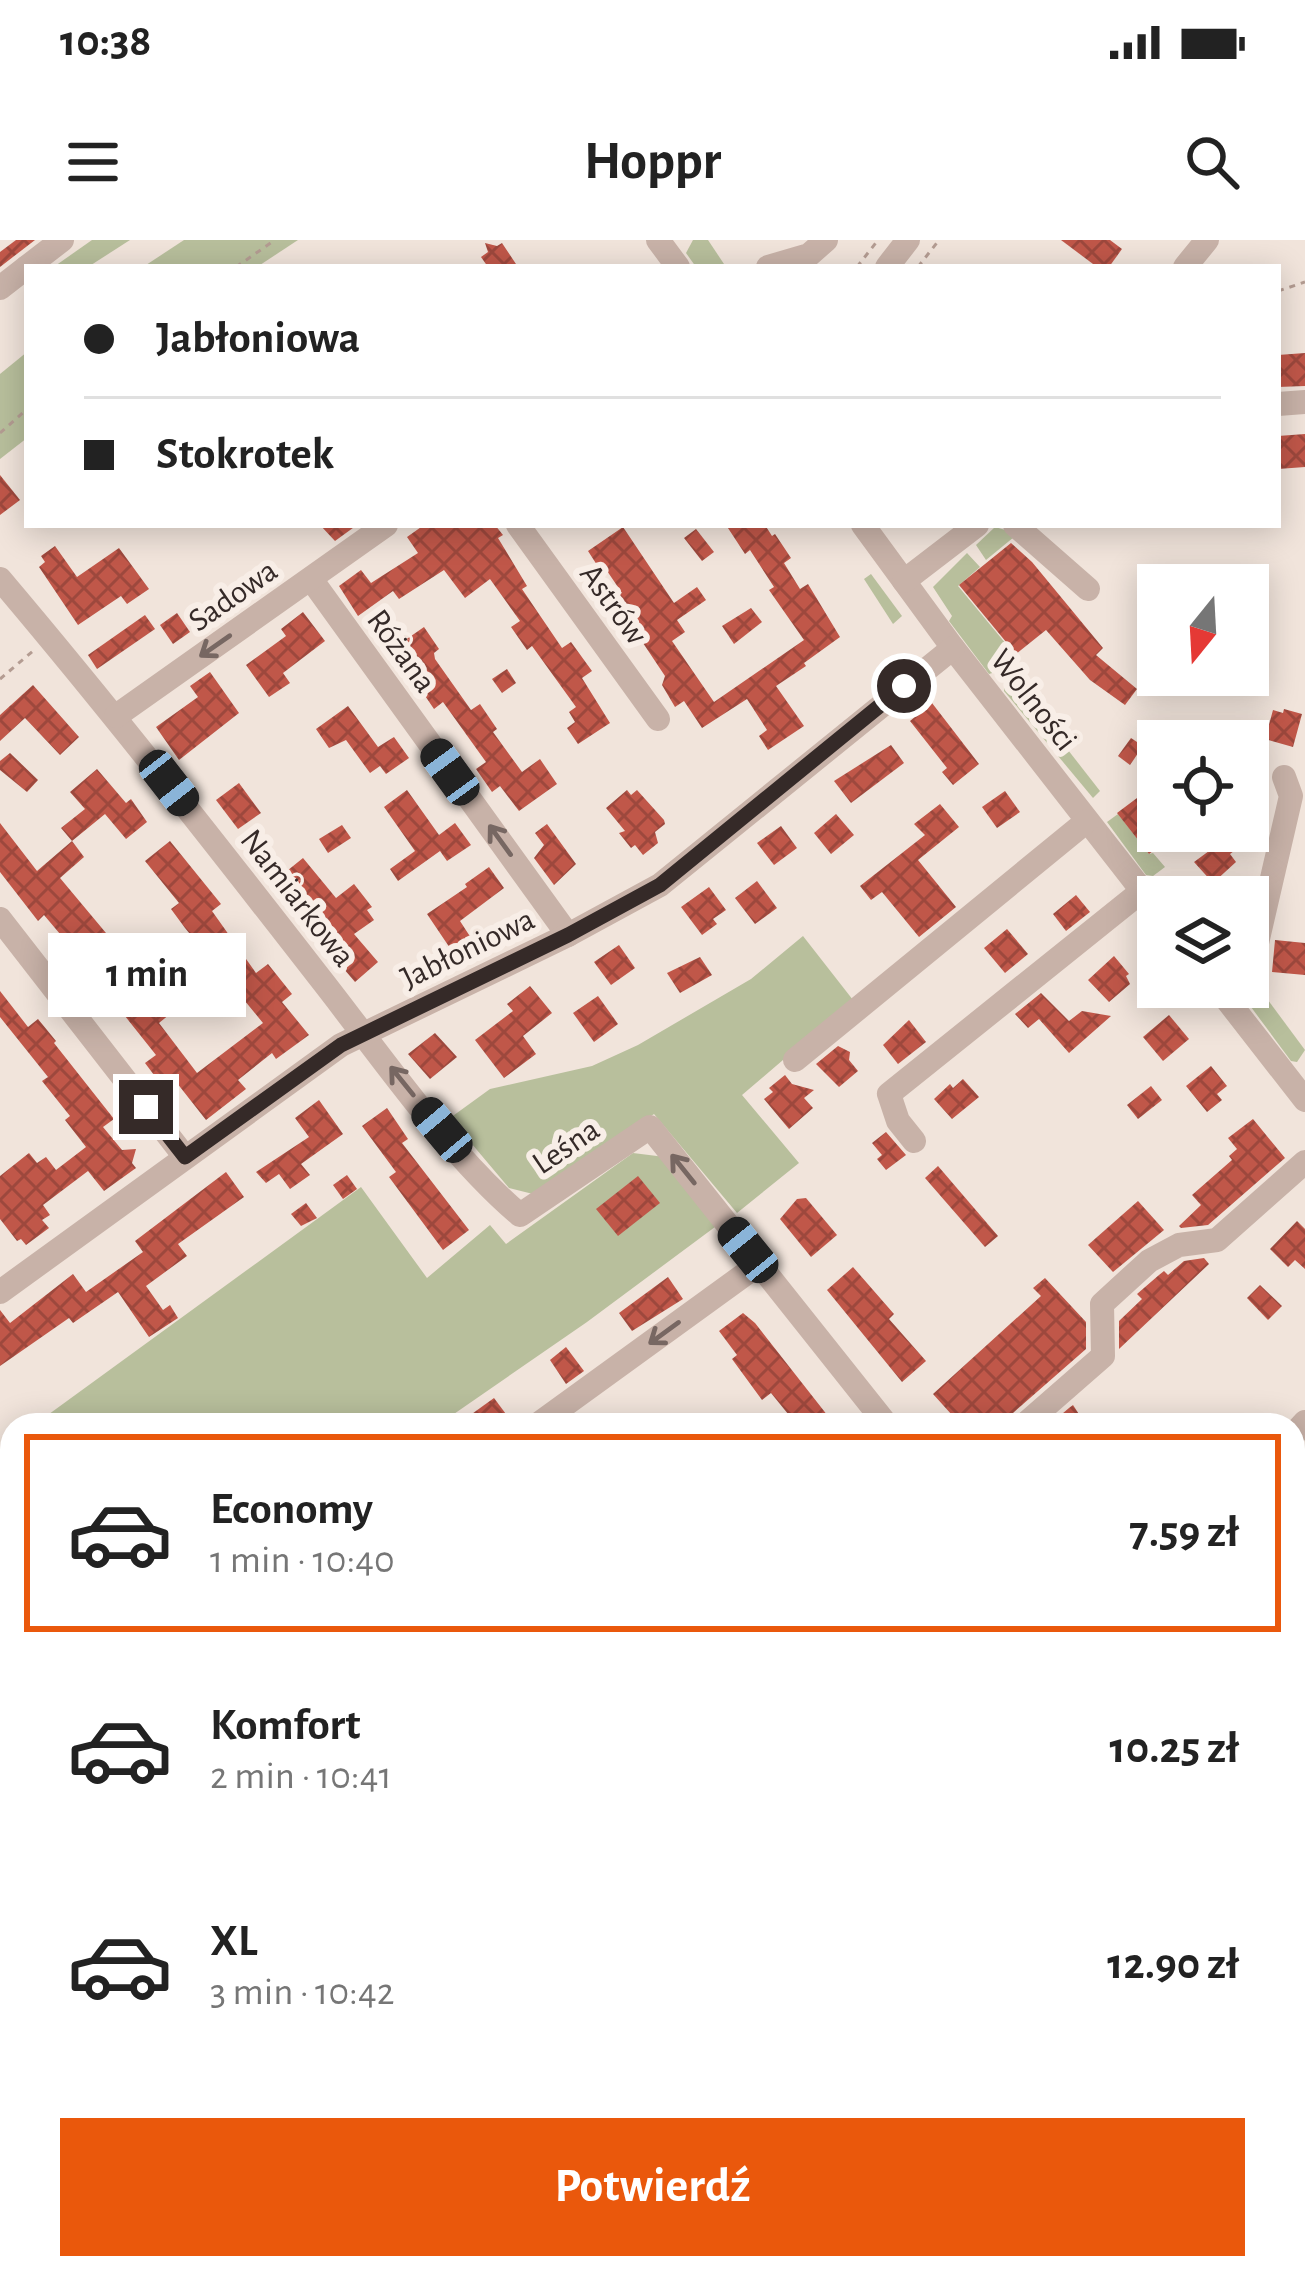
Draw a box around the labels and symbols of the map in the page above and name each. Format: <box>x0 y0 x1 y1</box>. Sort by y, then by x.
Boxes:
street label: Sadowa <box>183 554 284 638</box>
street label: Astrów <box>573 558 653 651</box>
north arrow <box>1137 564 1269 696</box>
street label: Różana <box>360 604 442 699</box>
one-way arrow <box>199 633 232 658</box>
street label: Wolności <box>984 644 1083 757</box>
route start <box>877 659 931 713</box>
car <box>414 732 486 812</box>
car <box>133 744 205 822</box>
street label: Namiarkowa <box>234 824 361 973</box>
one-way arrow <box>487 824 513 857</box>
street label: Jabłoniowa <box>396 903 540 996</box>
callout: 1 min <box>47 933 245 1017</box>
one-way arrow <box>389 1066 415 1098</box>
route end <box>119 1080 173 1134</box>
car <box>405 1091 479 1169</box>
street label: Leśna <box>527 1113 606 1181</box>
one-way arrow <box>670 1154 697 1186</box>
car <box>711 1211 785 1289</box>
one-way arrow <box>649 1320 682 1345</box>

